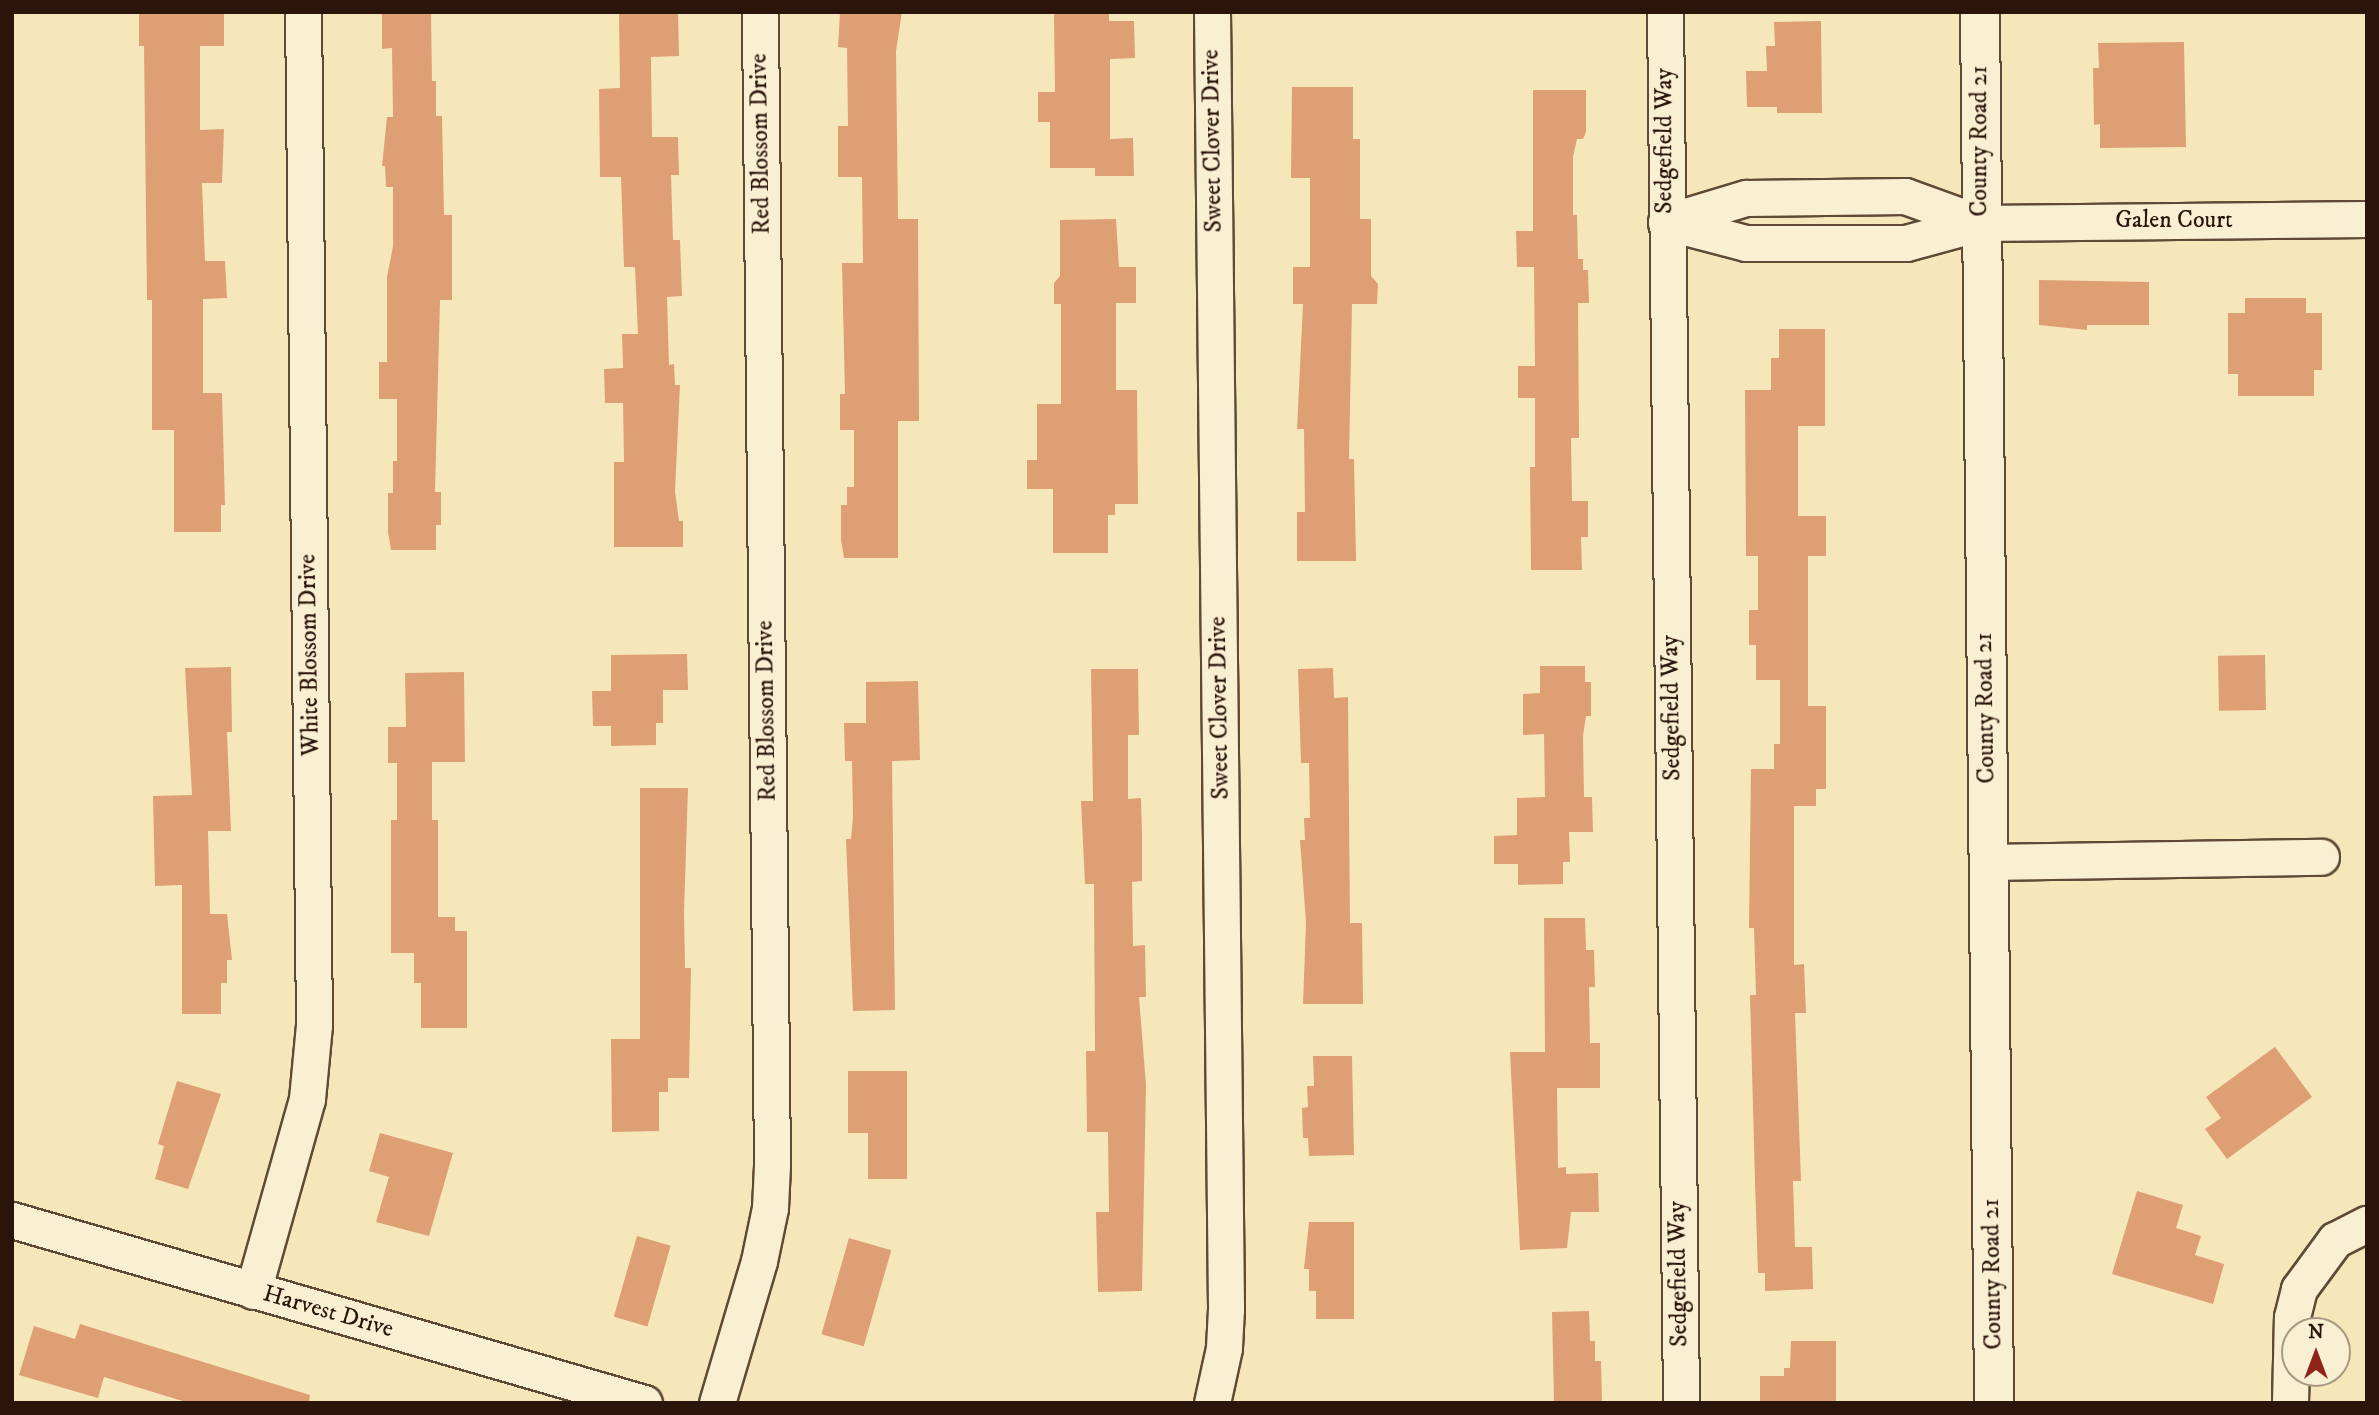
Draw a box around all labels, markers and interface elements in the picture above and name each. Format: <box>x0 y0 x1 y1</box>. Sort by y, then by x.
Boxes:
street label: Sweet Clover Drive <box>1197 49 1229 233</box>
street label: Red Blossom Drive <box>745 53 777 235</box>
street label: County Road 21 <box>1966 65 1994 217</box>
street label: Sedgefield Way <box>1651 68 1679 214</box>
street label: Galen Court <box>2115 207 2233 235</box>
street label: White Blossom Drive <box>294 554 326 756</box>
street label: Sweet Clover Drive <box>1204 616 1236 800</box>
street label: Red Blossom Drive <box>751 620 783 802</box>
street label: County Road 21 <box>1970 632 2002 784</box>
street label: Sedgefield Way <box>1656 635 1688 781</box>
street label: County Road 21 <box>1977 1198 2009 1350</box>
street label: Sedgefield Way <box>1663 1201 1695 1347</box>
street label: Harvest Drive <box>259 1280 397 1344</box>
north arrow <box>2281 1317 2351 1387</box>
text: N <box>2308 1321 2324 1344</box>

